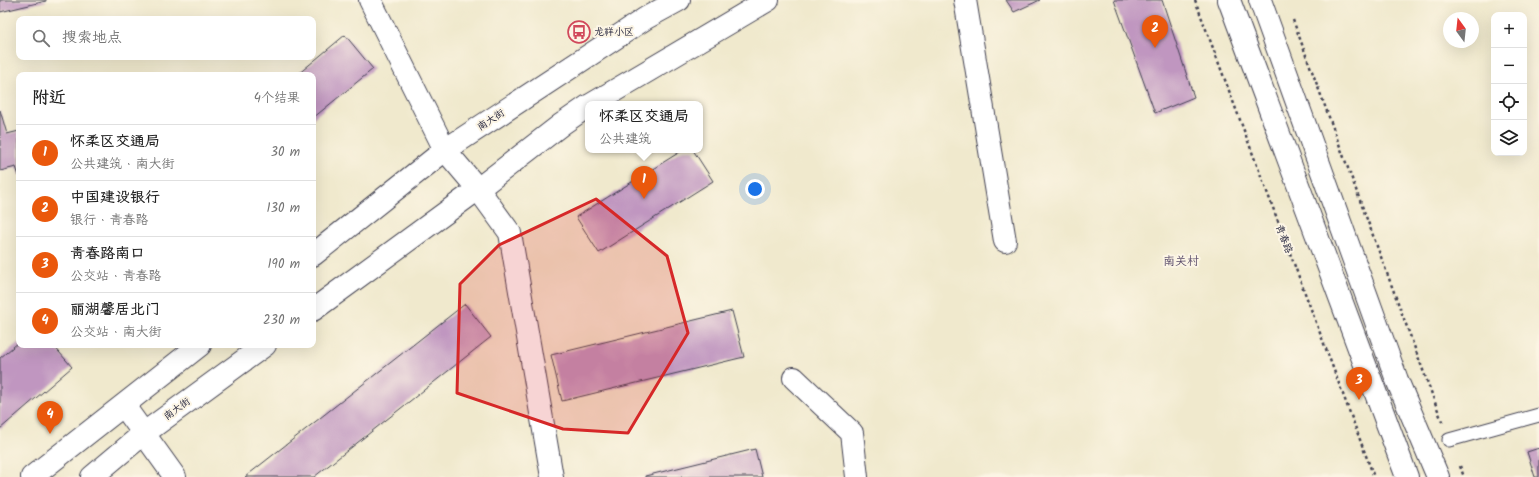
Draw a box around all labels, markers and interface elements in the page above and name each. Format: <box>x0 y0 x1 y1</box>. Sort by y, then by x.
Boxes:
north arrow <box>1443 12 1479 48</box>
map controls <box>1491 12 1527 156</box>
button: + <box>1491 12 1527 48</box>
pin: 2 <box>1142 15 1168 48</box>
search box <box>16 16 316 60</box>
bus stop icon: 龙祥小区 <box>566 19 592 45</box>
place label: 龙祥小区 <box>594 24 634 40</box>
text: 搜索地点 <box>62 26 122 50</box>
icon: search <box>30 27 52 49</box>
button: − <box>1491 48 1527 84</box>
button: locate <box>1491 84 1527 120</box>
text: 附近 <box>32 85 66 112</box>
text: 4个结果 <box>254 88 300 109</box>
popup <box>585 101 703 153</box>
street label: 南大街 <box>474 105 508 135</box>
text: 怀柔区交通局 <box>599 105 689 129</box>
button: layers <box>1491 120 1527 156</box>
text: 公共建筑 <box>599 129 651 150</box>
text: 怀柔区交通局 <box>70 130 160 154</box>
text: 1 <box>43 142 47 163</box>
text: 30 m <box>271 142 300 163</box>
text: 公共建筑 · 南大街 <box>70 154 175 175</box>
pin: 1 <box>631 166 657 199</box>
your location <box>745 179 765 199</box>
text: 中国建设银行 <box>70 186 160 210</box>
text: 2 <box>41 198 49 219</box>
text: 130 m <box>266 198 300 219</box>
text: 银行 · 青春路 <box>70 210 149 231</box>
street label: 青春路 <box>1271 222 1297 256</box>
text: 青春路南口 <box>70 242 145 266</box>
district label: 南关村 <box>1163 252 1199 271</box>
text: 3 <box>41 254 49 275</box>
text: 190 m <box>268 254 300 275</box>
text: 公交站 · 青春路 <box>70 266 162 287</box>
text: 丽湖馨居北门 <box>70 298 160 322</box>
text: 4 <box>41 310 49 331</box>
text: 230 m <box>263 310 300 331</box>
text: 公交站 · 南大街 <box>70 322 162 343</box>
pin: 3 <box>1346 367 1372 400</box>
street label: 南大街 <box>160 394 194 424</box>
pin: 4 <box>37 401 63 434</box>

